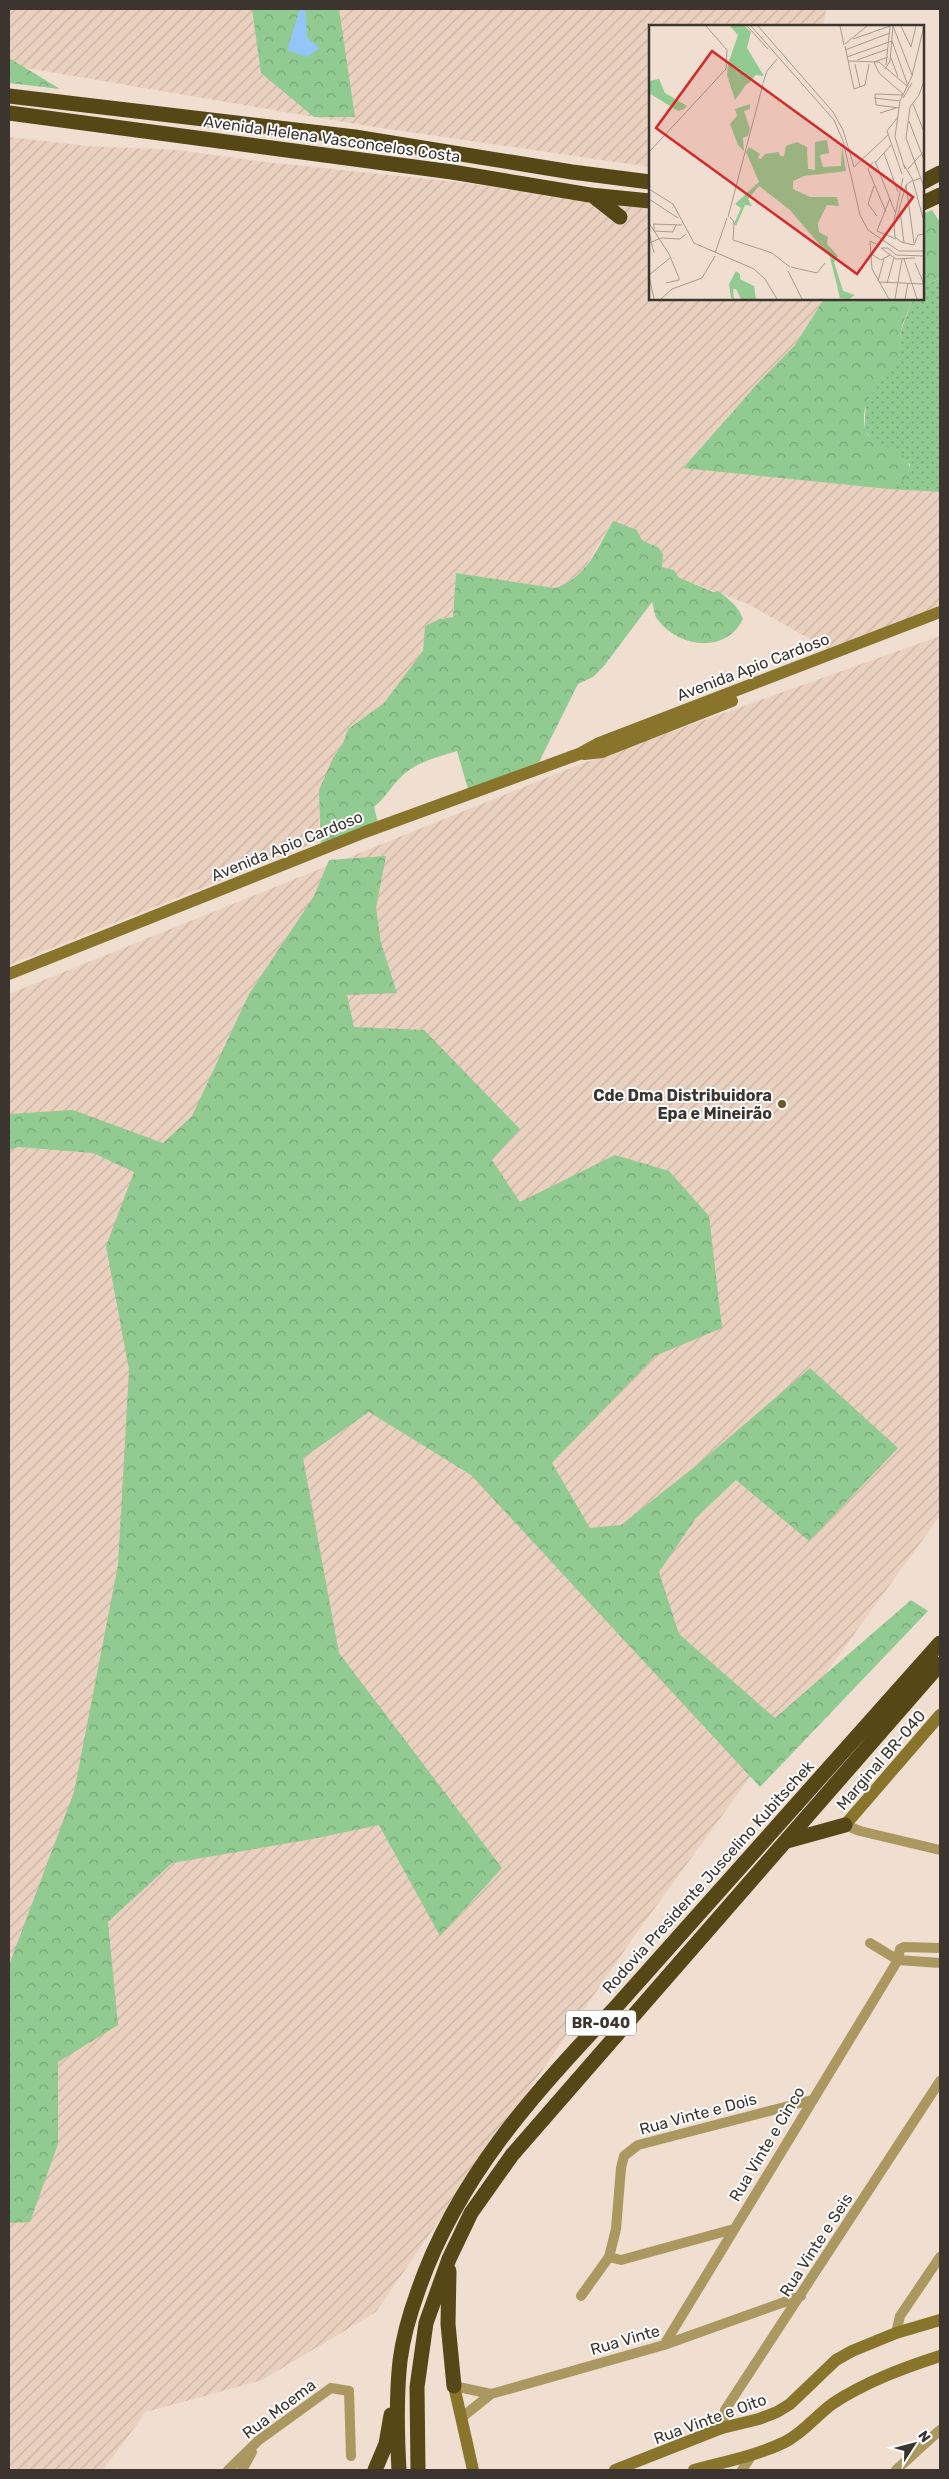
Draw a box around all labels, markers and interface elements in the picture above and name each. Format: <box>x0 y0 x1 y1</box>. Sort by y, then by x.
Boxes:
inset map <box>649 25 924 300</box>
street label: Avenida Helena Vasconcelos Costa <box>202 112 462 166</box>
street label: Avenida Apio Cardoso <box>674 629 832 705</box>
street label: Avenida Apio Cardoso <box>208 807 366 885</box>
place label: Cde Dma Distribuidora Epa e Mineirão <box>593 1086 772 1123</box>
marker: Cde Dma Distribuidora Epa e Mineirão <box>776 1098 788 1110</box>
street label: Marginal BR-040 <box>832 1706 930 1814</box>
street label: Rodovia Presidente Juscelino Kubitschek <box>598 1756 818 1997</box>
road number: BR-040 <box>566 2010 636 2036</box>
street label: Rua Vinte e Cinco <box>725 2083 809 2205</box>
street label: Rua Vinte e Dois <box>637 2089 759 2139</box>
street label: Rua Vinte e Seis <box>776 2190 856 2300</box>
street label: Rua Vinte <box>588 2321 662 2359</box>
street label: Rua Moema <box>239 2375 319 2443</box>
street label: Rua Vinte e Oito <box>651 2390 769 2448</box>
north arrow <box>889 2419 939 2469</box>
text: N <box>914 2428 934 2446</box>

